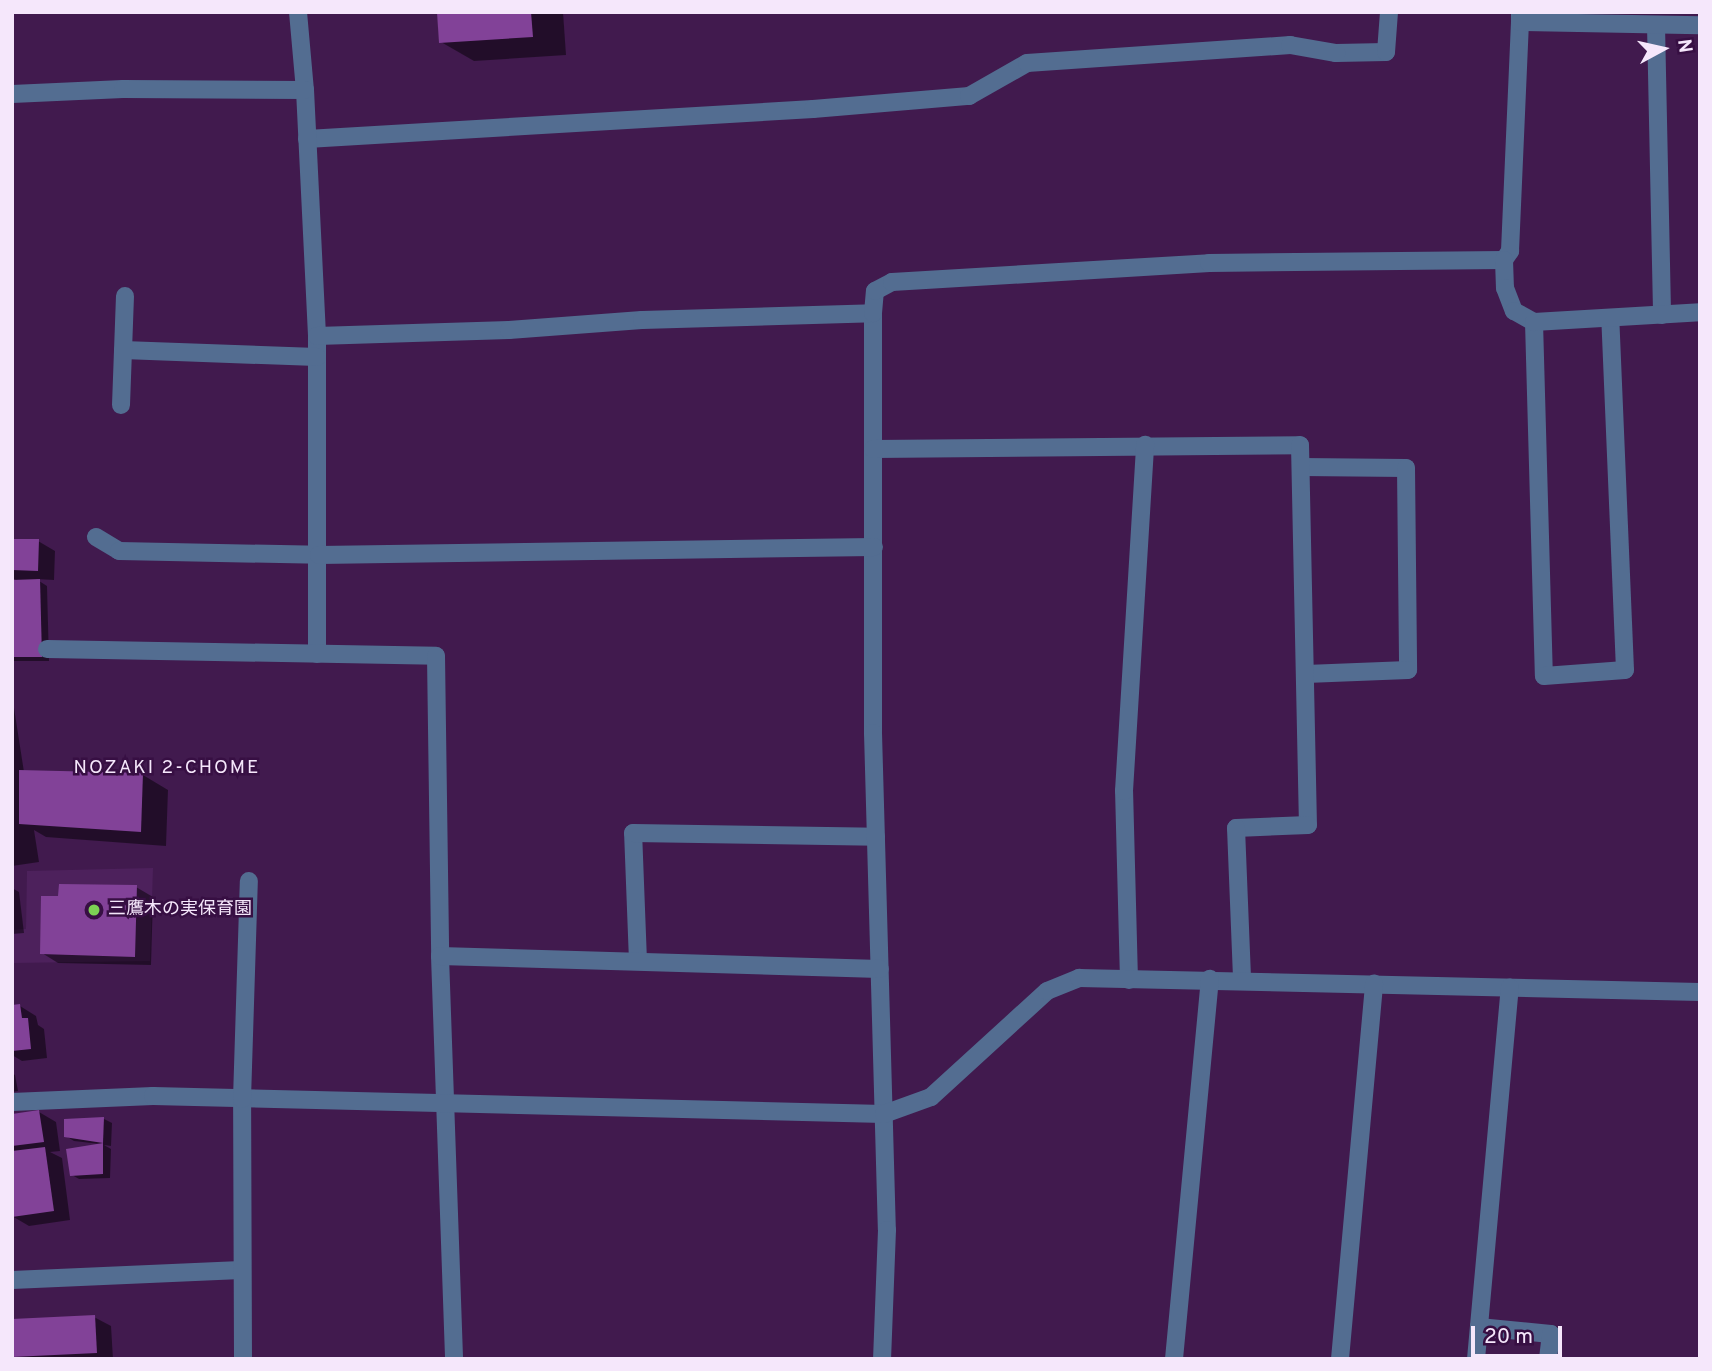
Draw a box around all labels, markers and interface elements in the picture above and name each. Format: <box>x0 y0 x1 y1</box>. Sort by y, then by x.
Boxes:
north arrow <box>1628 14 1698 84</box>
text: N <box>1671 38 1697 55</box>
district label: NOZAKI 2-CHOME <box>75 758 259 780</box>
place label: 三鷹木の実保育園 <box>108 899 252 921</box>
marker: 三鷹木の実保育園 <box>86 902 102 918</box>
scale bar <box>1474 1312 1565 1356</box>
text: 20 m <box>1484 1324 1533 1351</box>

